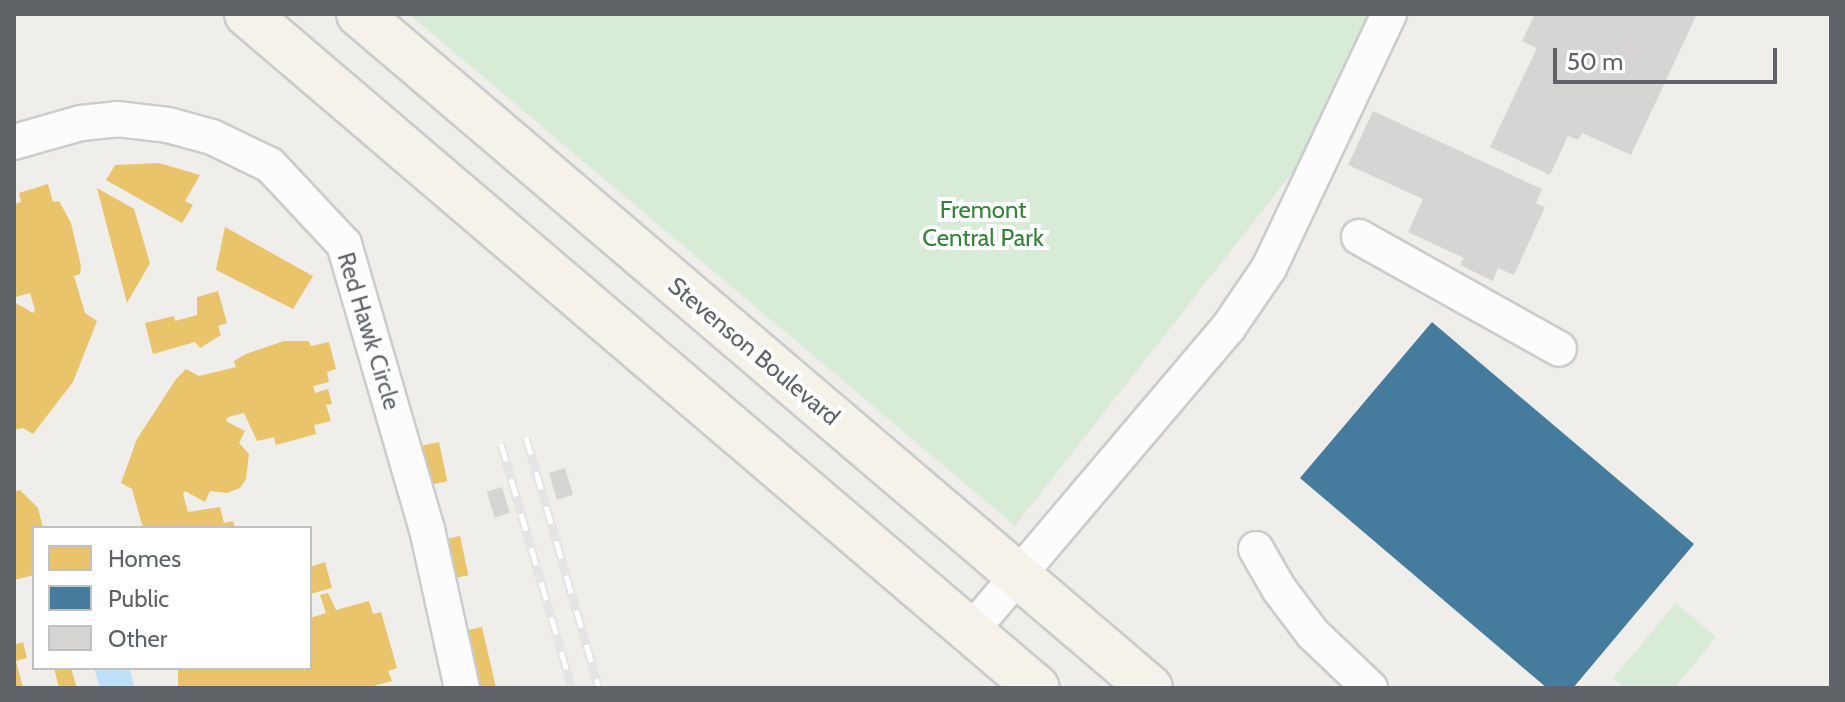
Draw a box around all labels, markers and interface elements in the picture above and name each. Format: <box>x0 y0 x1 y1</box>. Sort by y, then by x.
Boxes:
scale bar <box>1557 32 1781 82</box>
text: 50 m <box>1567 47 1623 76</box>
park label: Fremont Central Park <box>922 196 1044 252</box>
street label: Red Hawk Circle <box>331 249 407 413</box>
street label: Stevenson Boulevard <box>663 271 845 431</box>
legend <box>32 526 312 670</box>
text: Homes <box>108 544 181 573</box>
text: Public <box>108 584 169 613</box>
text: Other <box>108 624 167 653</box>

